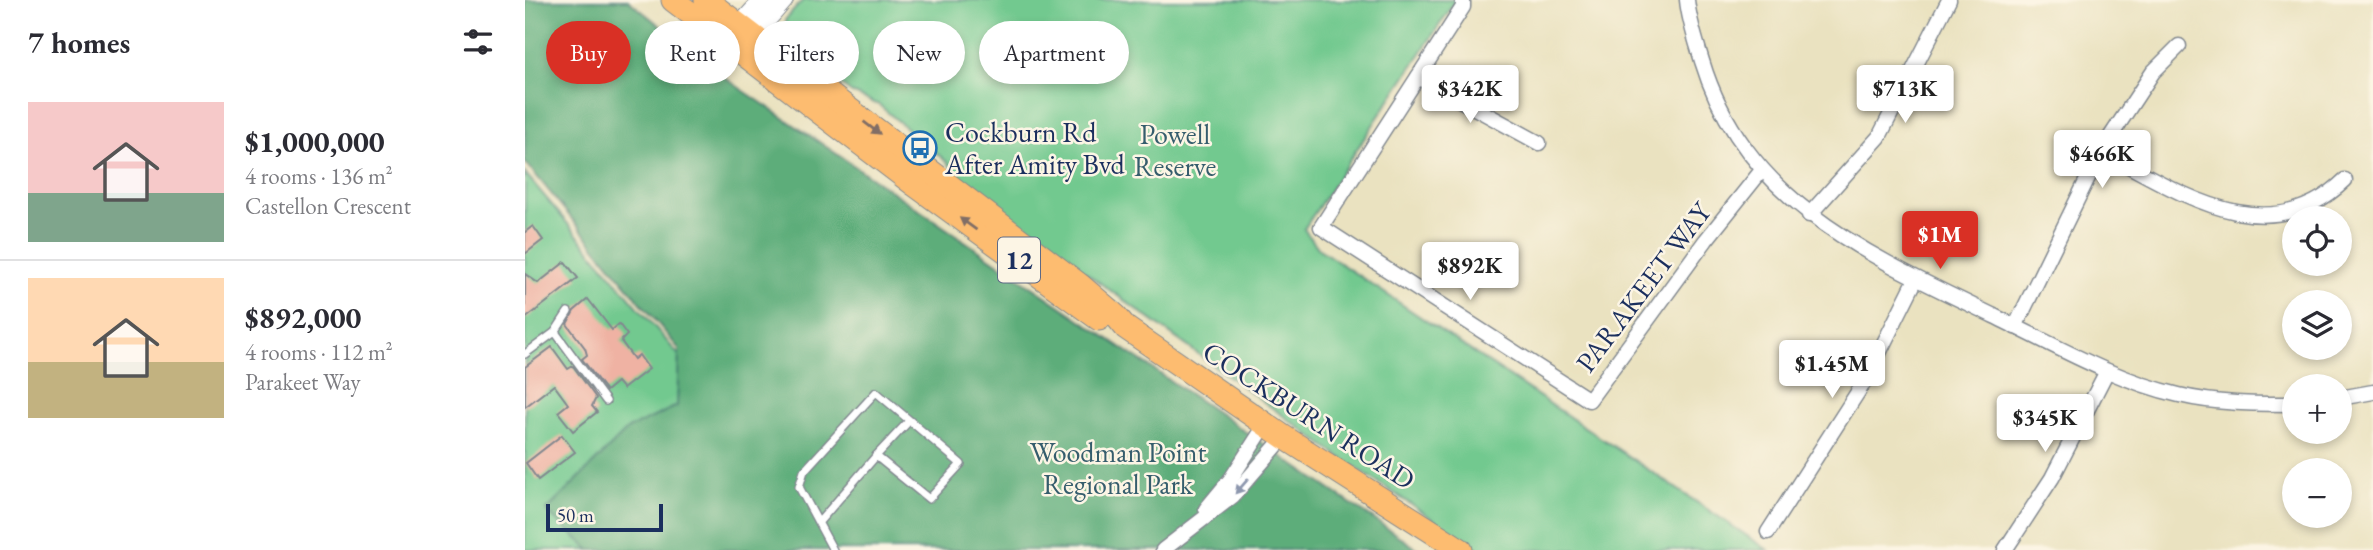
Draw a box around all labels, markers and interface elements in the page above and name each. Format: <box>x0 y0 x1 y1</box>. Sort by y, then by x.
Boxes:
chip: Buy <box>546 21 631 84</box>
chip: Rent <box>645 21 740 84</box>
chip: Filters <box>754 21 859 84</box>
chip: New <box>873 21 965 84</box>
chip: Apartment <box>979 21 1129 84</box>
text: 7 homes <box>28 23 130 62</box>
icon: filters <box>459 23 497 61</box>
pin: $342K <box>1421 66 1519 125</box>
pin: $713K <box>1856 66 1954 125</box>
text: $342K <box>1438 73 1502 103</box>
text: $713K <box>1873 73 1937 103</box>
place label: Cockburn Rd After Amity Bvd <box>944 114 1126 182</box>
park label: Powell Reserve <box>1134 116 1216 184</box>
one-way arrow <box>863 121 881 135</box>
text: $1,000,000 <box>245 122 385 161</box>
bus stop icon: Cockburn Rd After Amity Bvd <box>901 129 939 167</box>
icon: home <box>84 130 168 214</box>
pin: $466K <box>2053 130 2151 190</box>
text: $466K <box>2070 138 2134 168</box>
text: 4 rooms · 136 m² <box>245 161 393 191</box>
text: Castellon Crescent <box>245 191 411 221</box>
street label: PARAKEET WAY <box>1567 194 1720 379</box>
map controls <box>2282 206 2352 528</box>
button: locate <box>2282 206 2352 276</box>
pin: $1M <box>1906 212 1974 271</box>
one-way arrow <box>959 217 977 231</box>
text: $1M <box>1918 219 1962 249</box>
road number: 12 <box>998 238 1040 282</box>
pin: $892K <box>1421 243 1519 302</box>
text: $892K <box>1438 250 1502 280</box>
button: layers <box>2282 290 2352 360</box>
text: $892,000 <box>245 298 361 337</box>
icon: home <box>84 306 168 390</box>
street label: COCKBURN ROAD <box>1196 333 1422 497</box>
text: 4 rooms · 112 m² <box>245 337 393 367</box>
pin: $1.45M <box>1775 340 1889 400</box>
text: $1.45M <box>1795 348 1869 378</box>
text: Parakeet Way <box>245 367 361 397</box>
button: + <box>2282 374 2352 444</box>
pin: $345K <box>1996 394 2094 454</box>
text: $345K <box>2013 402 2077 432</box>
park label: Woodman Point Regional Park <box>1030 434 1206 502</box>
button: − <box>2282 458 2352 528</box>
one-way arrow <box>1235 477 1250 494</box>
scale bar <box>546 501 663 533</box>
text: 50 m <box>557 503 594 528</box>

